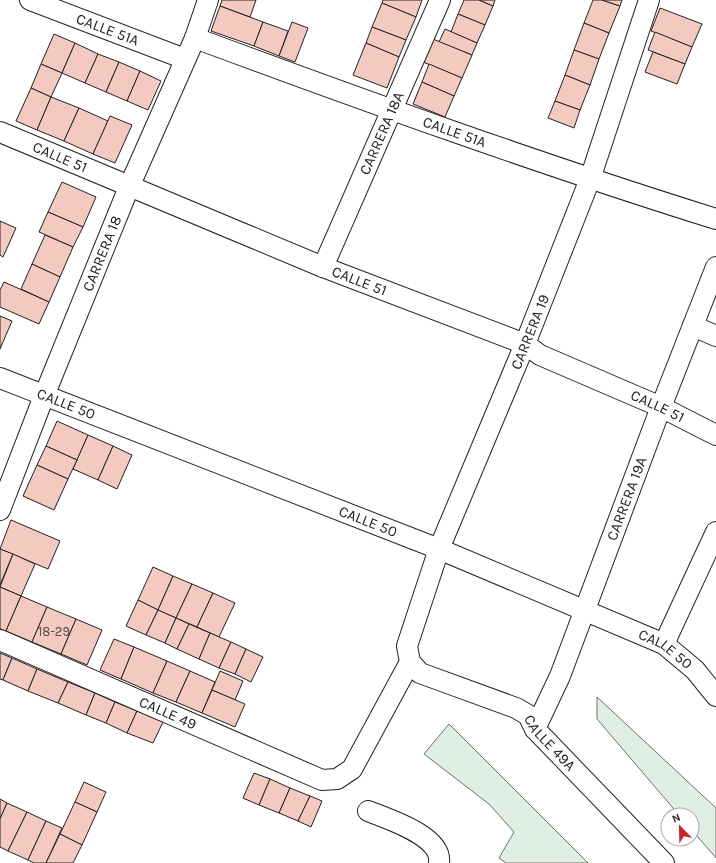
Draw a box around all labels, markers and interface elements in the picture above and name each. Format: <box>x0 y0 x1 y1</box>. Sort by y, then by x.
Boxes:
street label: CALLE 51A <box>74 9 142 50</box>
street label: CARRERA 18A <box>356 89 408 178</box>
street label: CALLE 51A <box>420 112 489 151</box>
street label: CALLE 51 <box>30 138 90 176</box>
street label: CARRERA 18 <box>78 213 125 294</box>
street label: CALLE 51 <box>329 262 389 299</box>
street label: CARRERA 19 <box>507 292 553 372</box>
street label: CALLE 50 <box>34 384 98 423</box>
street label: CALLE 51 <box>628 386 687 426</box>
street label: CARRERA 19A <box>603 454 651 543</box>
street label: CALLE 50 <box>336 502 400 541</box>
house number: 18-29 <box>38 624 70 639</box>
street label: CALLE 50 <box>636 625 696 673</box>
street label: CALLE 49 <box>136 693 199 733</box>
street label: CALLE 49A <box>520 712 580 775</box>
north arrow <box>660 807 700 847</box>
text: N <box>670 811 682 826</box>

